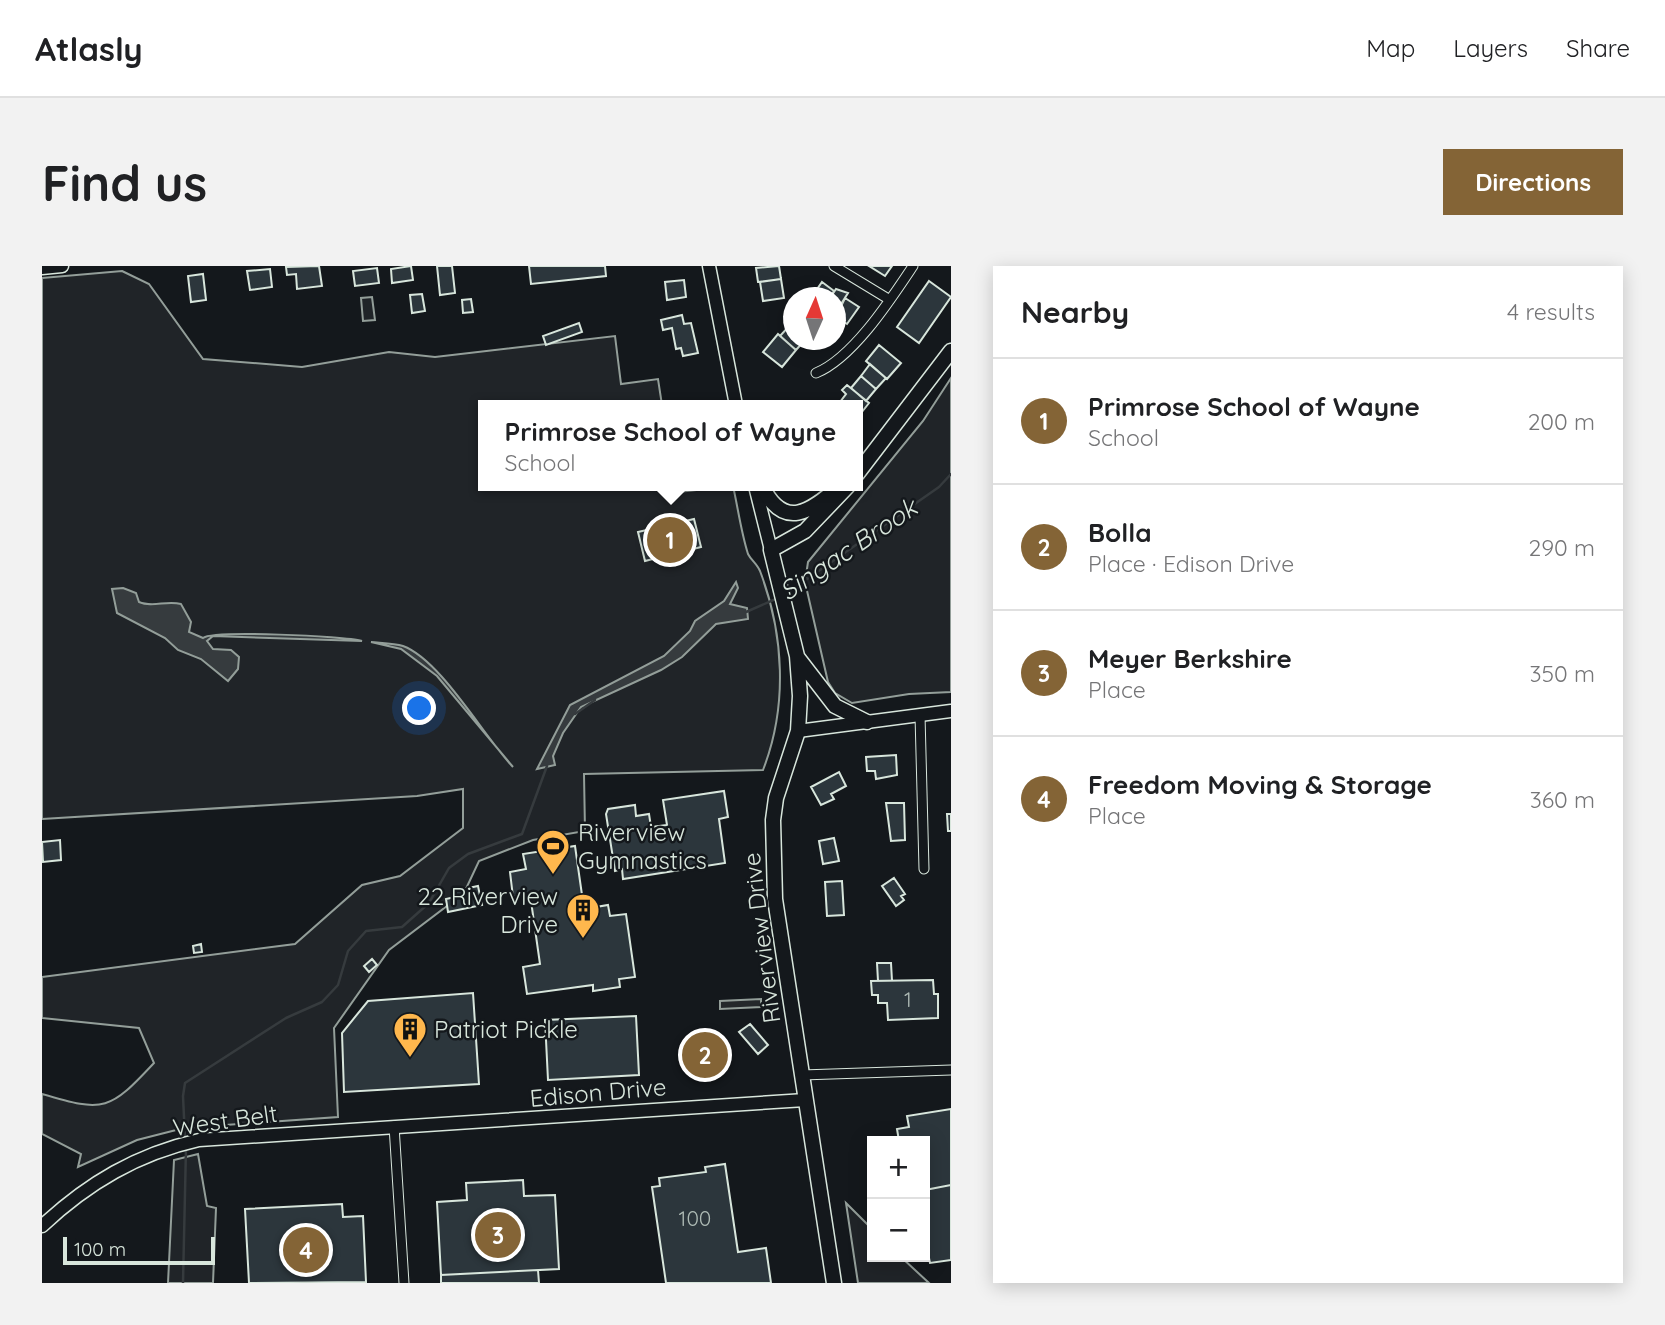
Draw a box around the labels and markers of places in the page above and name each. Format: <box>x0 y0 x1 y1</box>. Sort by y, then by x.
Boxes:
pin: 1 <box>647 514 693 566</box>
place label: Riverview Gymnastics <box>578 817 707 875</box>
sports icon: Riverview Gymnastics <box>534 827 572 876</box>
place label: 22 Riverview Drive <box>418 881 558 939</box>
building icon: 22 Riverview Drive <box>564 891 602 940</box>
building icon: Patriot Pickle <box>391 1010 429 1059</box>
place label: Patriot Pickle <box>434 1014 578 1044</box>
pin: 2 <box>682 1029 728 1081</box>
pin: 3 <box>475 1209 521 1261</box>
pin: 4 <box>283 1224 329 1276</box>

